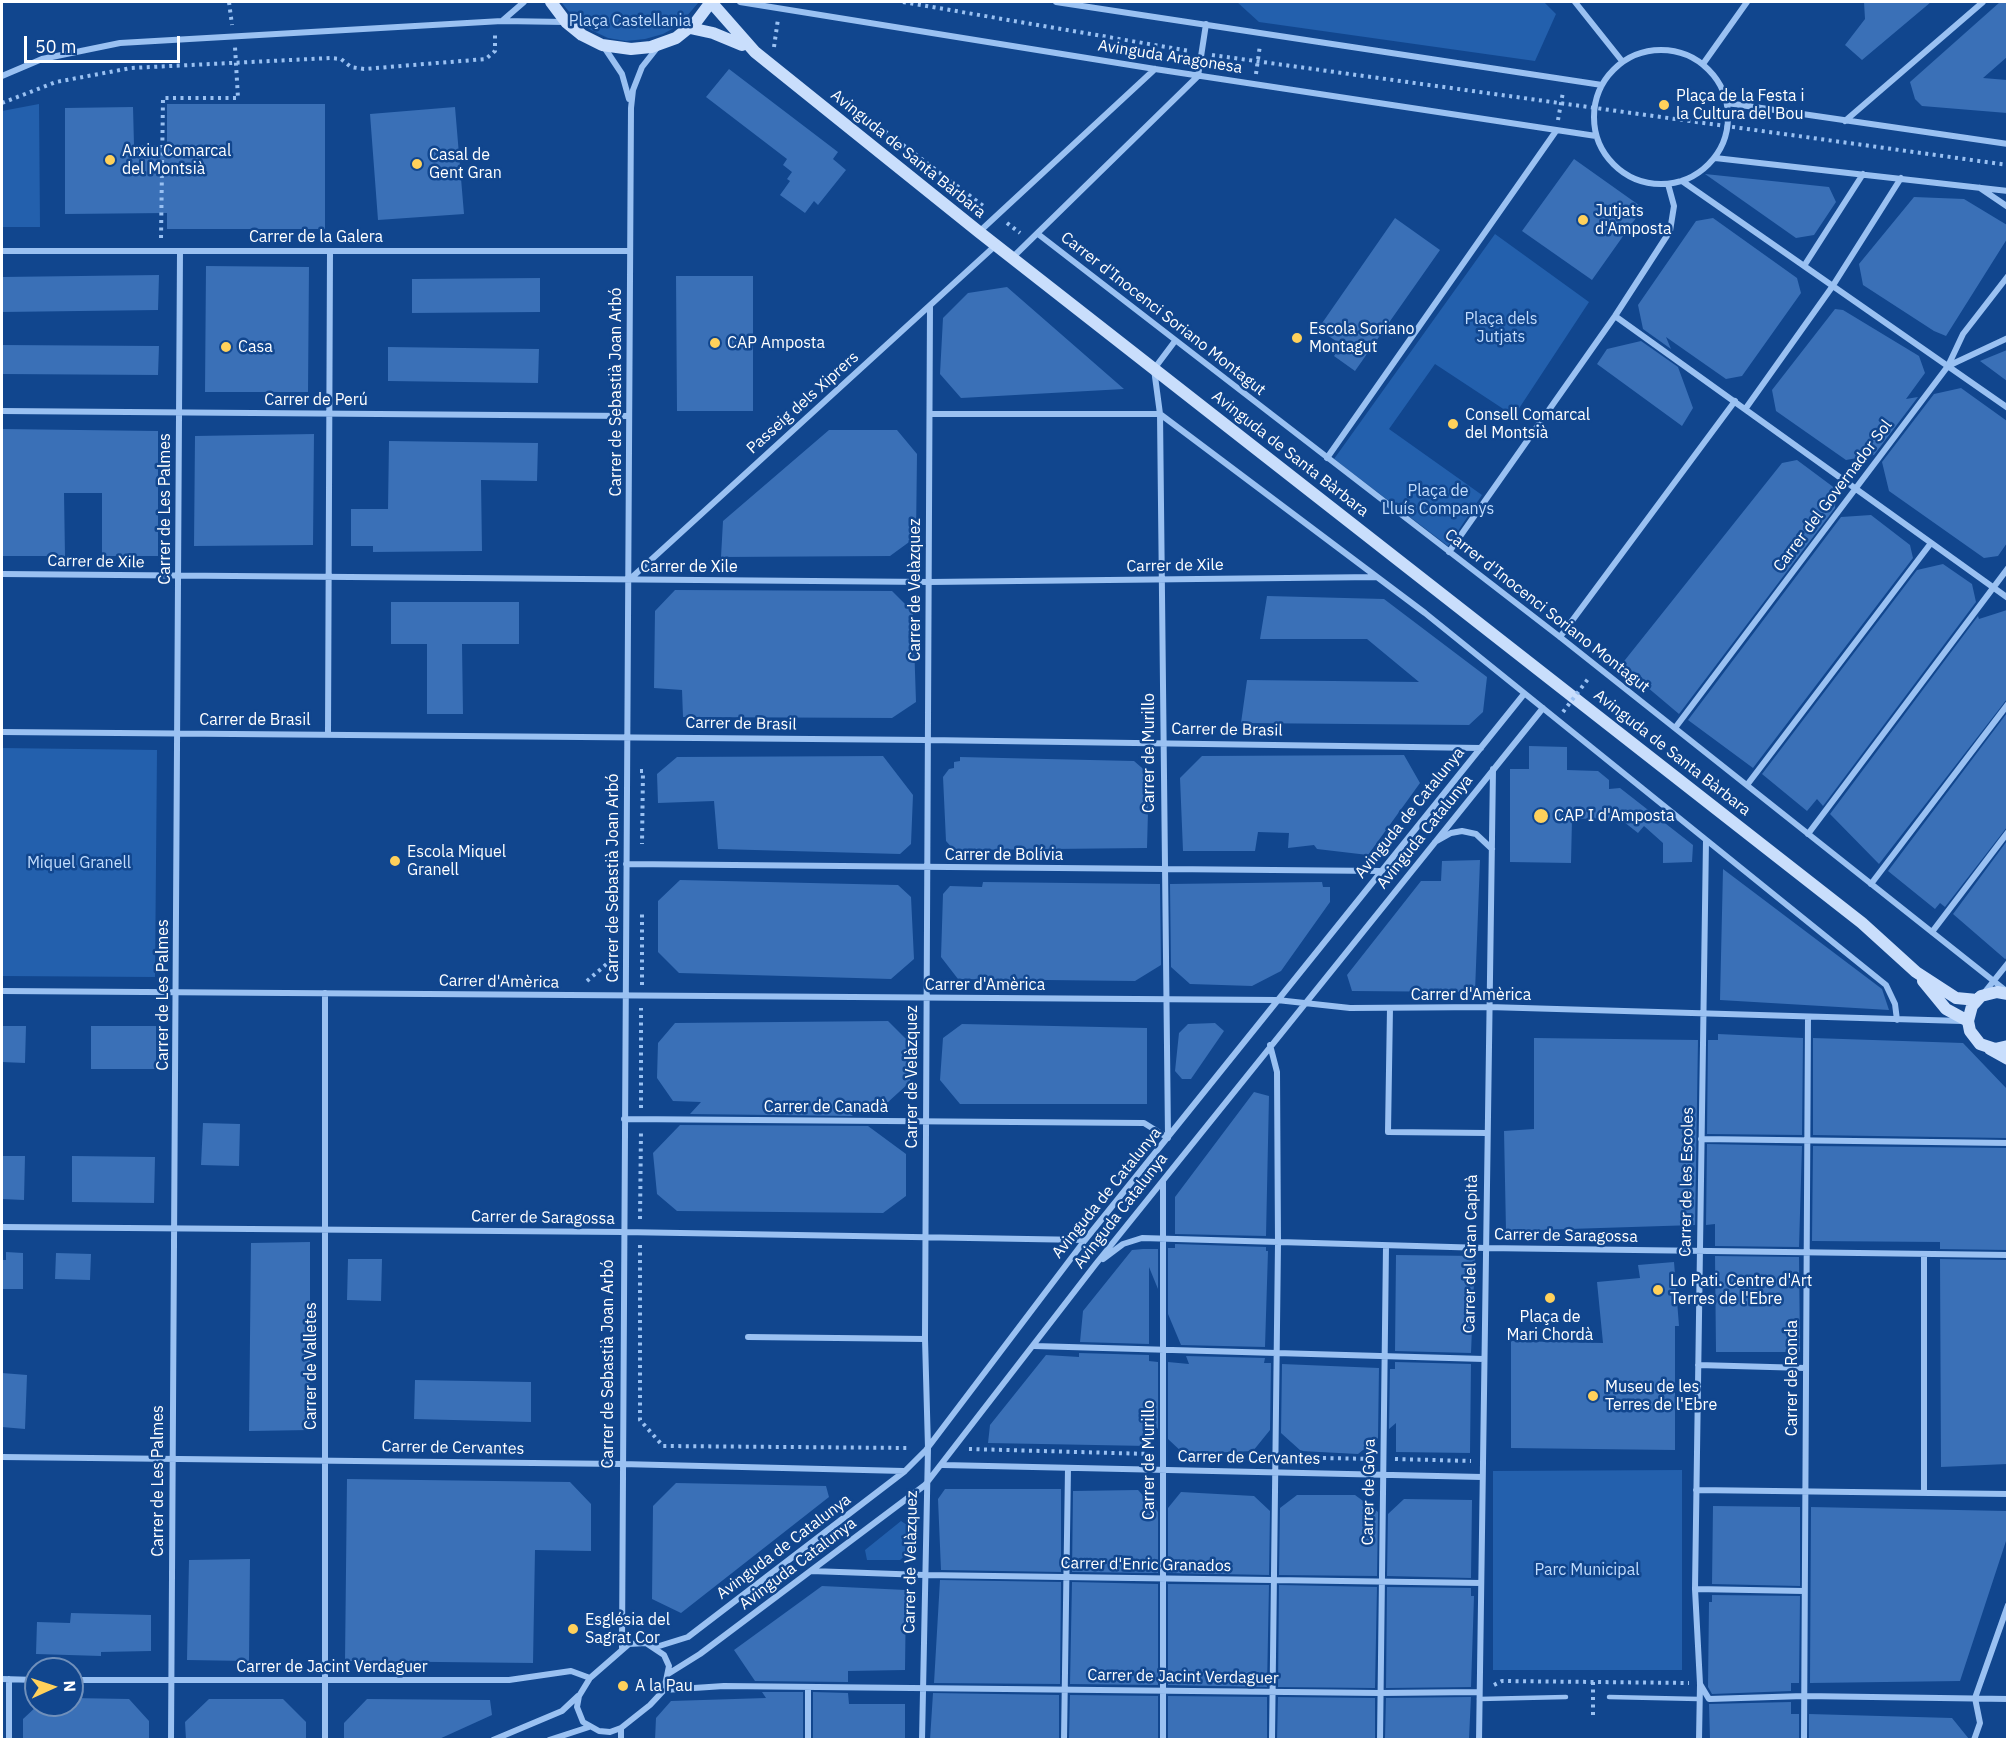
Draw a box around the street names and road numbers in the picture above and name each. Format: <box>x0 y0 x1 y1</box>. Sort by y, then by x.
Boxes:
street label: Avinguda Aragonesa <box>1096 36 1244 78</box>
street label: Avinguda de Santa Bàrbara <box>827 86 989 222</box>
street label: Carrer de la Galera <box>249 227 383 247</box>
street label: Carrer d'Inocenci Soriano Montagut <box>1057 228 1269 400</box>
street label: Carrer de Sebastià Joan Arbó <box>606 288 626 496</box>
street label: Passeig dels Xiprers <box>743 348 863 458</box>
street label: Avinguda de Santa Bàrbara <box>1208 387 1372 521</box>
street label: Carrer de Perú <box>264 390 368 410</box>
street label: Carrer del Governador Sol <box>1770 416 1896 576</box>
street label: Carrer de Les Palmes <box>155 433 175 585</box>
street label: Carrer de Velàzquez <box>905 518 925 662</box>
street label: Carrer d'Inocenci Soriano Montagut <box>1441 525 1653 697</box>
street label: Carrer de Xile <box>47 552 145 572</box>
street label: Carrer de Xile <box>1126 556 1224 576</box>
street label: Carrer de Xile <box>640 557 738 577</box>
street label: Avinguda de Santa Bàrbara <box>1590 686 1754 820</box>
street label: Carrer de Murillo <box>1139 693 1159 813</box>
street label: Carrer de Brasil <box>199 710 311 730</box>
street label: Carrer de Brasil <box>685 713 797 735</box>
street label: Carrer de Brasil <box>1171 719 1283 741</box>
street label: Avinguda de Catalunya <box>1351 744 1469 882</box>
street label: Avinguda Catalunya <box>1373 771 1477 893</box>
street label: Carrer de Sebastià Joan Arbó <box>603 774 623 982</box>
street label: Carrer de Bolívia <box>945 845 1063 865</box>
street label: Carrer de Les Palmes <box>153 919 173 1071</box>
street label: Carrer d'Amèrica <box>439 971 559 993</box>
street label: Carrer d'Amèrica <box>925 975 1045 995</box>
street label: Carrer d'Amèrica <box>1411 985 1531 1005</box>
street label: Carrer de Velàzquez <box>902 1005 922 1149</box>
street label: Carrer de Canadà <box>764 1097 888 1117</box>
street label: Carrer de les Escoles <box>1676 1107 1698 1257</box>
street label: Avinguda de Catalunya <box>1048 1124 1166 1262</box>
street label: Avinguda Catalunya <box>1070 1149 1172 1273</box>
street label: Carrer del Gran Capità <box>1460 1174 1482 1334</box>
street label: Carrer de Saragossa <box>471 1207 615 1229</box>
street label: Carrer de Saragossa <box>1494 1225 1638 1247</box>
street label: Carrer de Sebastià Joan Arbó <box>598 1260 618 1468</box>
street label: Carrer de Valletes <box>301 1302 321 1430</box>
street label: Carrer de Ronda <box>1782 1320 1802 1436</box>
street label: Carrer de Murillo <box>1139 1400 1159 1520</box>
street label: Carrer de Les Palmes <box>148 1405 168 1557</box>
street label: Carrer de Cervantes <box>382 1437 524 1459</box>
street label: Carrer de Goya <box>1358 1438 1380 1546</box>
street label: Carrer de Cervantes <box>1178 1447 1320 1469</box>
street label: Avinguda de Catalunya <box>713 1490 855 1604</box>
street label: Carrer de Velàzquez <box>900 1490 922 1634</box>
street label: Avinguda Catalunya <box>736 1514 860 1614</box>
street label: Carrer d'Enric Granados <box>1060 1554 1232 1576</box>
street label: Carrer de Jacint Verdaguer <box>236 1657 428 1677</box>
street label: Carrer de Jacint Verdaguer <box>1087 1666 1279 1688</box>

